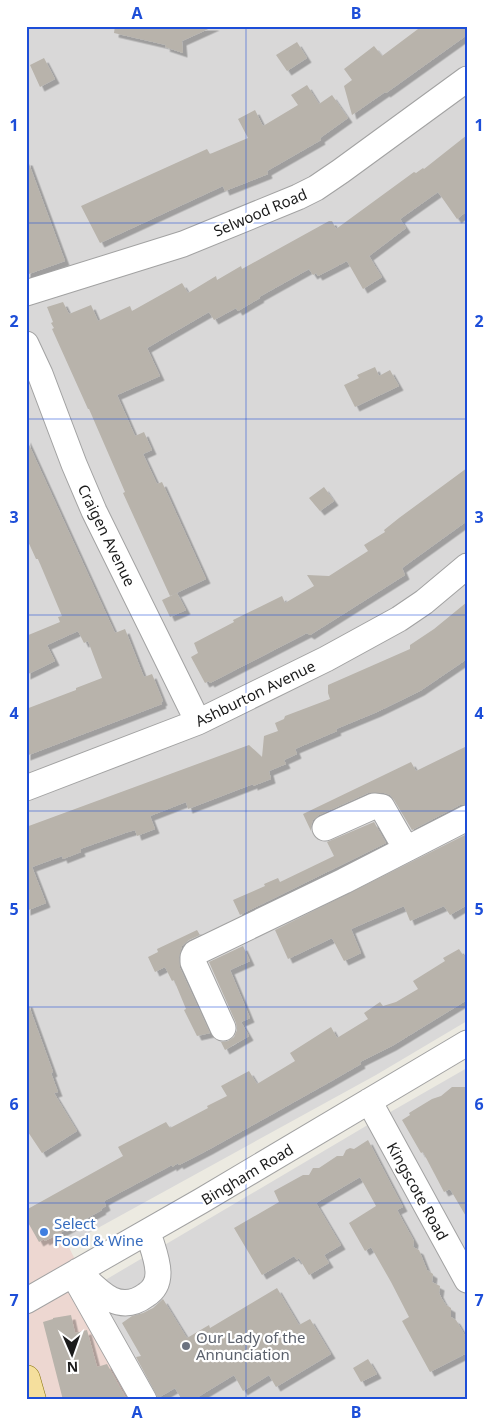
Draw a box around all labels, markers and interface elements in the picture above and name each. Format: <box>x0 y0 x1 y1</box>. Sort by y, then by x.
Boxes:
text: A <box>131 2 143 24</box>
text: B <box>351 2 361 24</box>
text: 1 <box>9 114 19 136</box>
text: 1 <box>474 114 484 136</box>
street label: Selwood Road <box>210 183 310 241</box>
text: 2 <box>9 310 19 332</box>
text: 2 <box>474 310 484 332</box>
street label: Craigen Avenue <box>74 481 140 589</box>
text: 3 <box>9 506 19 528</box>
text: 3 <box>474 506 484 528</box>
street label: Ashburton Avenue <box>192 655 318 731</box>
text: 4 <box>9 702 19 724</box>
text: 4 <box>474 702 484 724</box>
text: 5 <box>9 898 19 920</box>
text: 5 <box>474 898 484 920</box>
text: 6 <box>9 1093 19 1115</box>
text: 6 <box>474 1093 484 1115</box>
street label: Bingham Road <box>197 1139 297 1209</box>
street label: Kingscote Road <box>383 1139 453 1243</box>
place label: Select Food & Wine <box>54 1213 144 1250</box>
marker: Select Food & Wine <box>38 1226 50 1238</box>
text: 7 <box>9 1289 19 1311</box>
text: 7 <box>474 1289 484 1311</box>
place label: Our Lady of the Annunciation <box>196 1327 305 1364</box>
north arrow <box>48 1328 98 1378</box>
marker: Our Lady of the Annunciation <box>180 1340 192 1352</box>
text: N <box>66 1358 78 1377</box>
text: A <box>131 1401 143 1423</box>
text: B <box>351 1401 361 1423</box>

